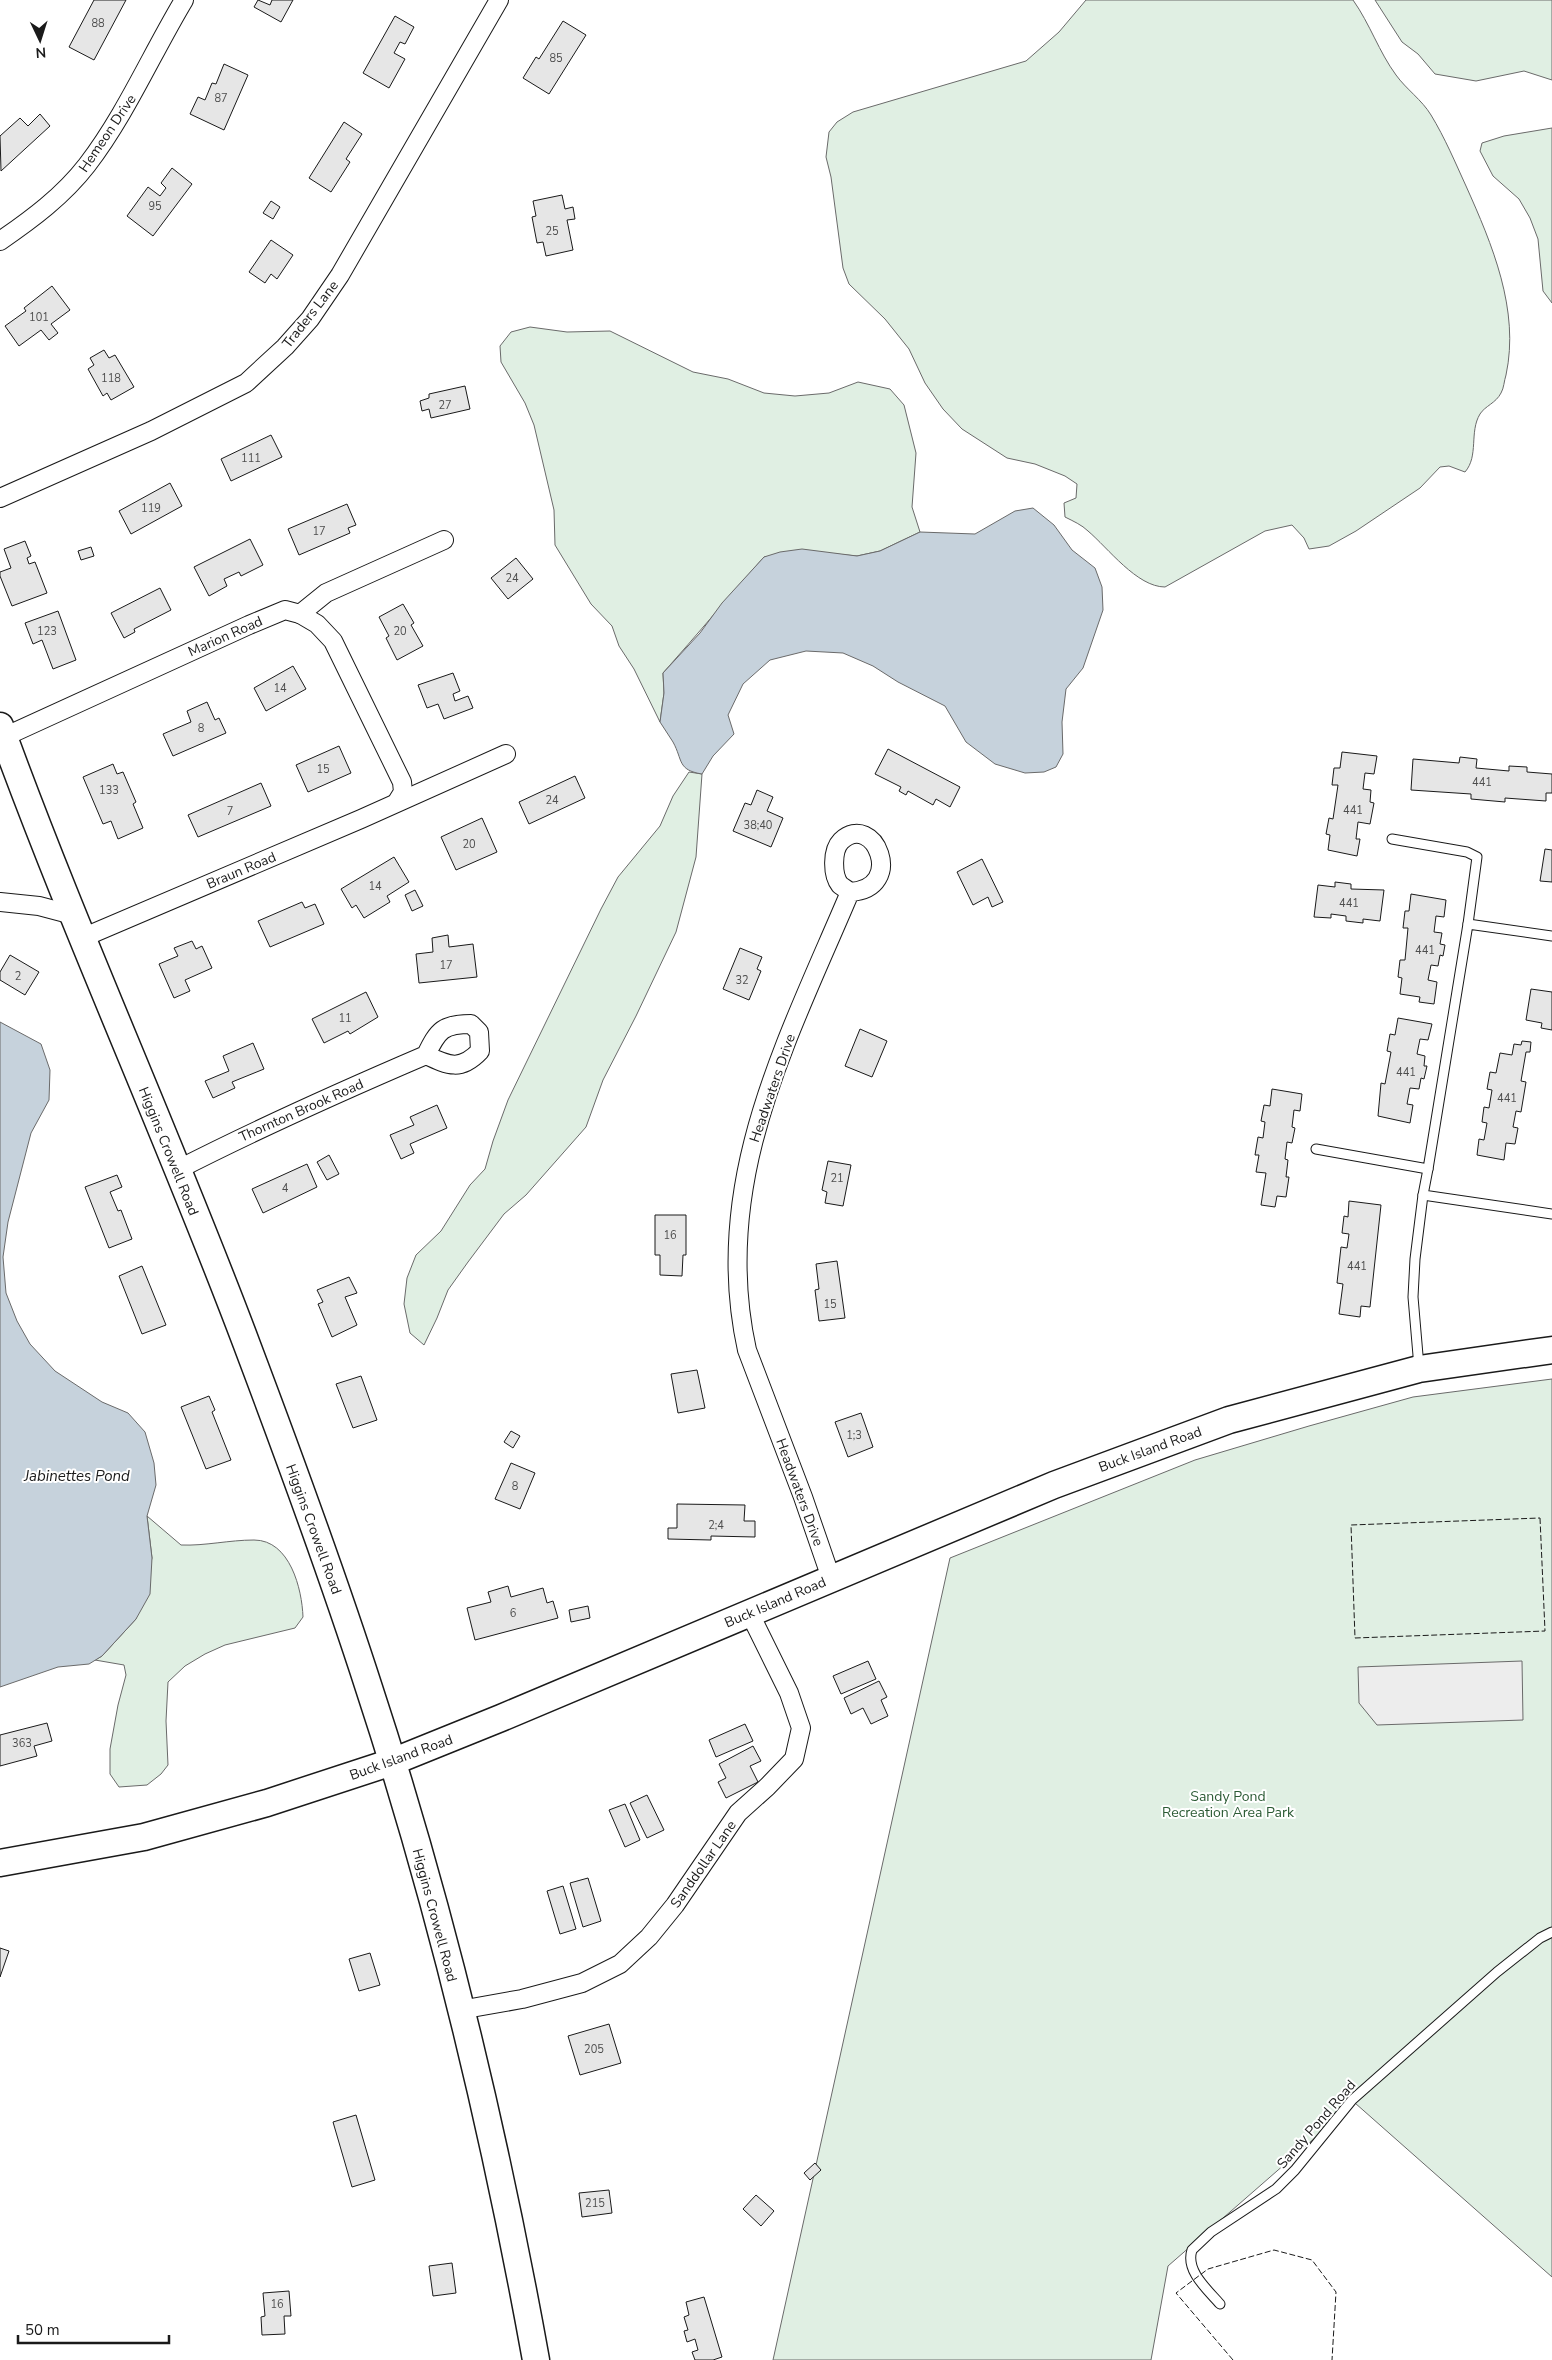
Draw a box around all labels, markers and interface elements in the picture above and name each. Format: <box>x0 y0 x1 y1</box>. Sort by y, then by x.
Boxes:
north arrow <box>15 15 65 65</box>
house number: 88 <box>91 16 105 31</box>
text: N <box>35 43 47 62</box>
house number: 85 <box>549 51 563 66</box>
street label: Hemeon Drive <box>74 91 140 176</box>
house number: 87 <box>214 91 228 106</box>
house number: 95 <box>148 199 162 214</box>
house number: 25 <box>545 224 559 239</box>
street label: Traders Lane <box>278 277 343 352</box>
house number: 101 <box>29 310 49 325</box>
house number: 118 <box>101 371 121 386</box>
house number: 27 <box>438 398 452 413</box>
house number: 111 <box>241 451 261 466</box>
house number: 119 <box>141 501 161 516</box>
house number: 17 <box>312 524 326 539</box>
house number: 24 <box>505 571 519 586</box>
street label: Marion Road <box>185 612 265 661</box>
house number: 123 <box>37 624 57 639</box>
house number: 20 <box>393 624 407 639</box>
house number: 14 <box>273 681 287 696</box>
house number: 8 <box>198 721 205 736</box>
house number: 15 <box>316 762 330 777</box>
house number: 441 <box>1472 775 1492 790</box>
house number: 133 <box>99 783 119 798</box>
house number: 24 <box>545 793 559 808</box>
house number: 441 <box>1343 803 1363 818</box>
house number: 7 <box>227 804 233 819</box>
house number: 38;40 <box>744 818 773 833</box>
house number: 20 <box>462 837 476 852</box>
street label: Braun Road <box>204 847 279 894</box>
house number: 14 <box>368 879 382 894</box>
house number: 441 <box>1339 896 1359 911</box>
house number: 441 <box>1415 943 1435 958</box>
house number: 17 <box>439 958 453 973</box>
house number: 2 <box>15 969 21 984</box>
house number: 32 <box>735 973 749 988</box>
house number: 11 <box>338 1011 352 1026</box>
street label: Headwaters Drive <box>745 1031 800 1145</box>
house number: 441 <box>1396 1065 1416 1080</box>
street label: Thornton Brook Road <box>236 1074 366 1146</box>
street label: Higgins Crowell Road <box>134 1084 203 1218</box>
house number: 441 <box>1497 1091 1517 1106</box>
house number: 21 <box>830 1171 844 1186</box>
house number: 4 <box>282 1181 289 1196</box>
house number: 16 <box>663 1228 677 1243</box>
house number: 441 <box>1347 1259 1367 1274</box>
house number: 15 <box>823 1297 837 1312</box>
street label: Buck Island Road <box>1096 1422 1204 1477</box>
house number: 1;3 <box>846 1428 862 1443</box>
street label: Headwaters Drive <box>771 1436 828 1549</box>
street label: Higgins Crowell Road <box>281 1461 346 1597</box>
water label: Jabinettes Pond <box>23 1466 130 1486</box>
house number: 8 <box>512 1479 519 1494</box>
house number: 2;4 <box>708 1518 724 1533</box>
street label: Buck Island Road <box>722 1573 829 1632</box>
house number: 6 <box>510 1606 517 1621</box>
street label: Buck Island Road <box>347 1730 455 1785</box>
house number: 363 <box>12 1736 32 1751</box>
park label: Sandy Pond Recreation Area Park <box>1162 1787 1295 1822</box>
street label: Sanddollar Lane <box>666 1817 741 1912</box>
street label: Higgins Crowell Road <box>408 1846 461 1984</box>
house number: 205 <box>584 2042 604 2057</box>
street label: Sandy Pond Road <box>1273 2076 1360 2173</box>
house number: 215 <box>585 2196 605 2211</box>
house number: 16 <box>270 2297 284 2312</box>
scale bar <box>18 2312 169 2344</box>
text: 50 m <box>25 2320 60 2340</box>

